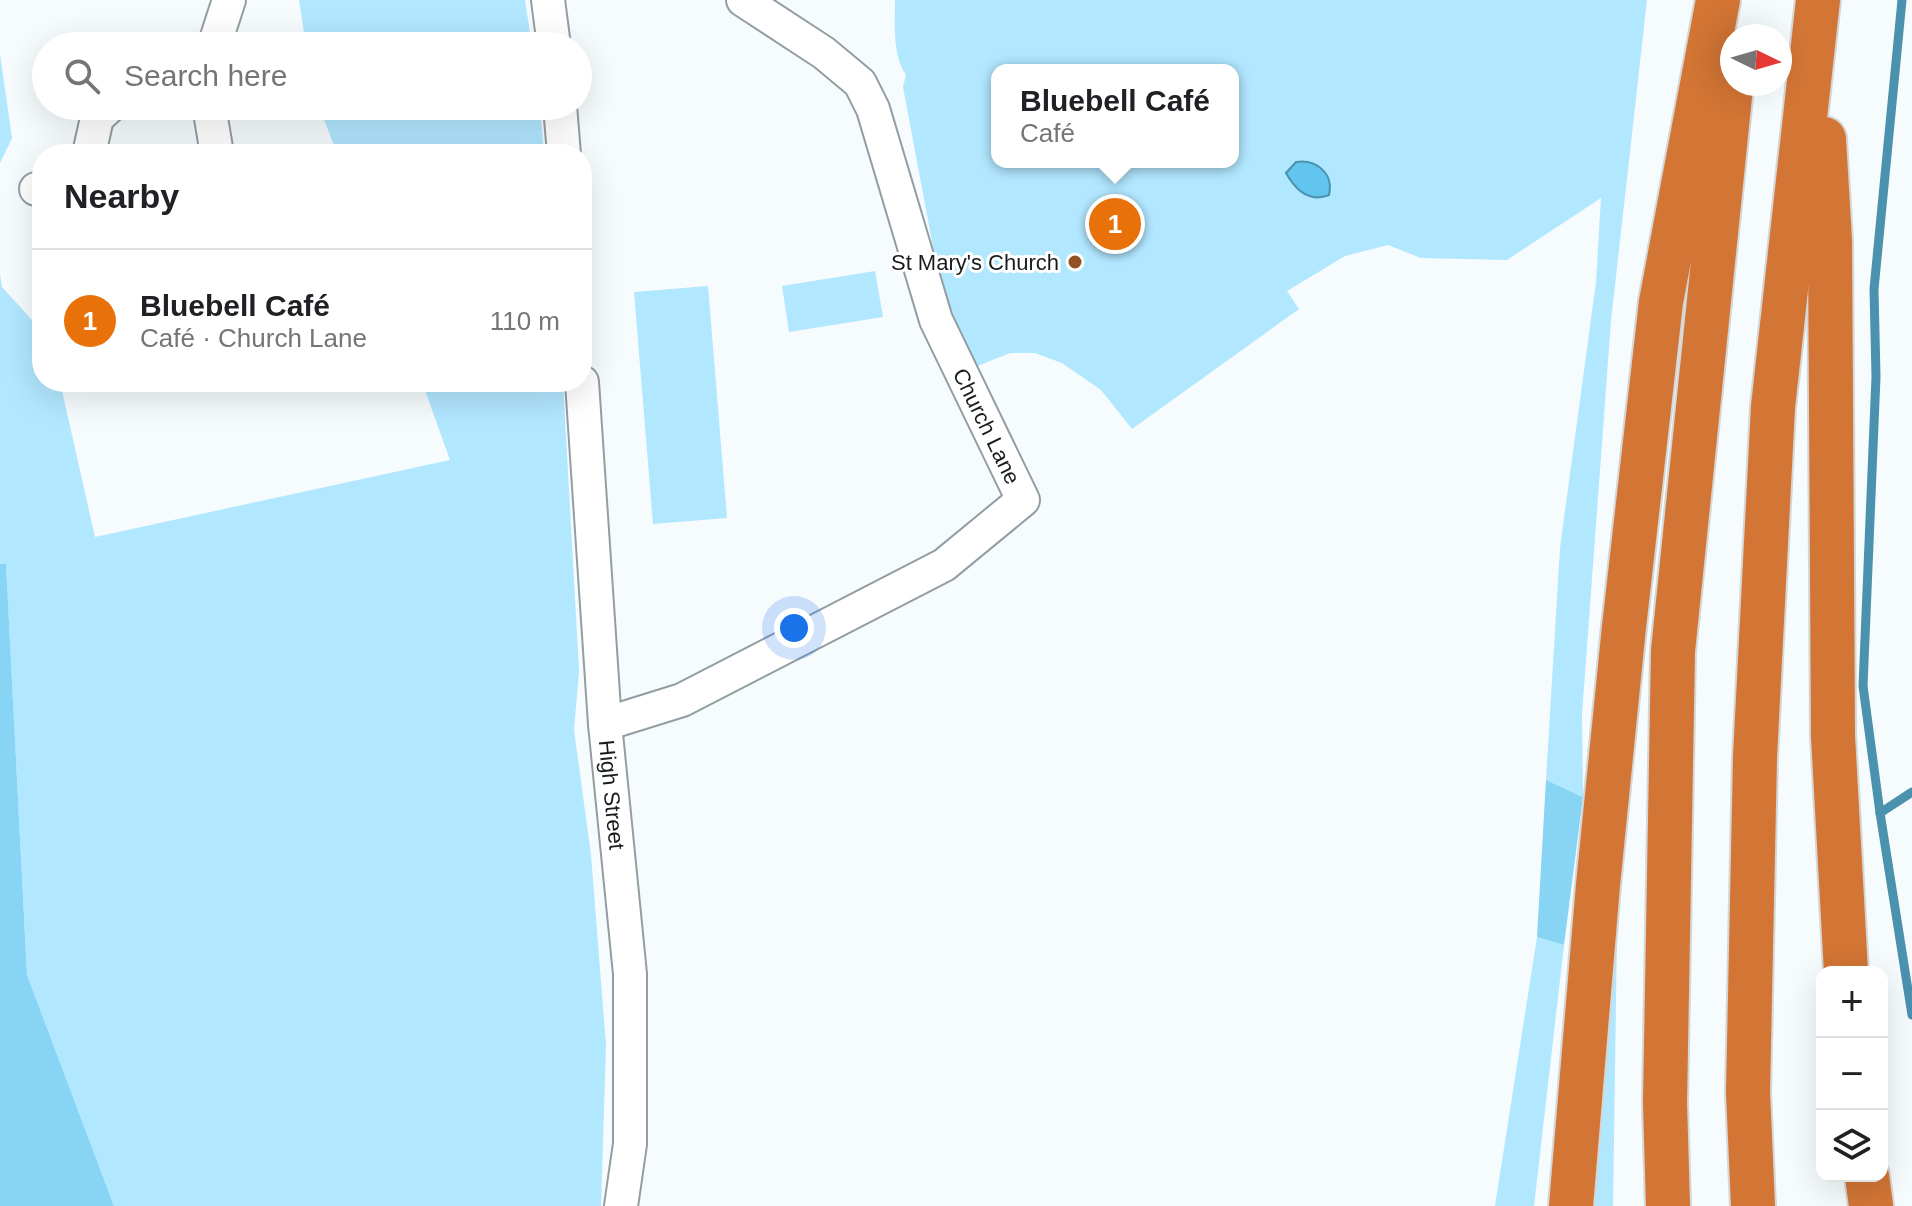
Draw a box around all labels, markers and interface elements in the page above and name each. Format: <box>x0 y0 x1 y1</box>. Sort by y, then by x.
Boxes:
north arrow <box>1720 24 1792 96</box>
search box <box>32 32 592 120</box>
icon: search <box>60 54 104 98</box>
text: Search here <box>124 59 287 92</box>
popup <box>991 64 1239 168</box>
text: Bluebell Café <box>1020 84 1210 117</box>
text: Café <box>1020 118 1075 148</box>
text: Nearby <box>64 177 179 215</box>
pin: 1 <box>1089 194 1141 254</box>
place label: St Mary's Church <box>891 250 1059 275</box>
marker: St Mary's Church <box>1066 253 1084 271</box>
text: Bluebell Café <box>140 289 330 322</box>
text: 1 <box>83 306 97 336</box>
text: 110 m <box>490 306 560 336</box>
text: Café · Church Lane <box>140 323 367 353</box>
street label: Church Lane <box>948 364 1025 488</box>
your location <box>774 608 814 648</box>
street label: High Street <box>594 739 630 851</box>
map controls <box>1816 966 1888 1182</box>
button: + <box>1816 966 1888 1038</box>
button: − <box>1816 1038 1888 1110</box>
button: layers <box>1816 1110 1888 1182</box>

